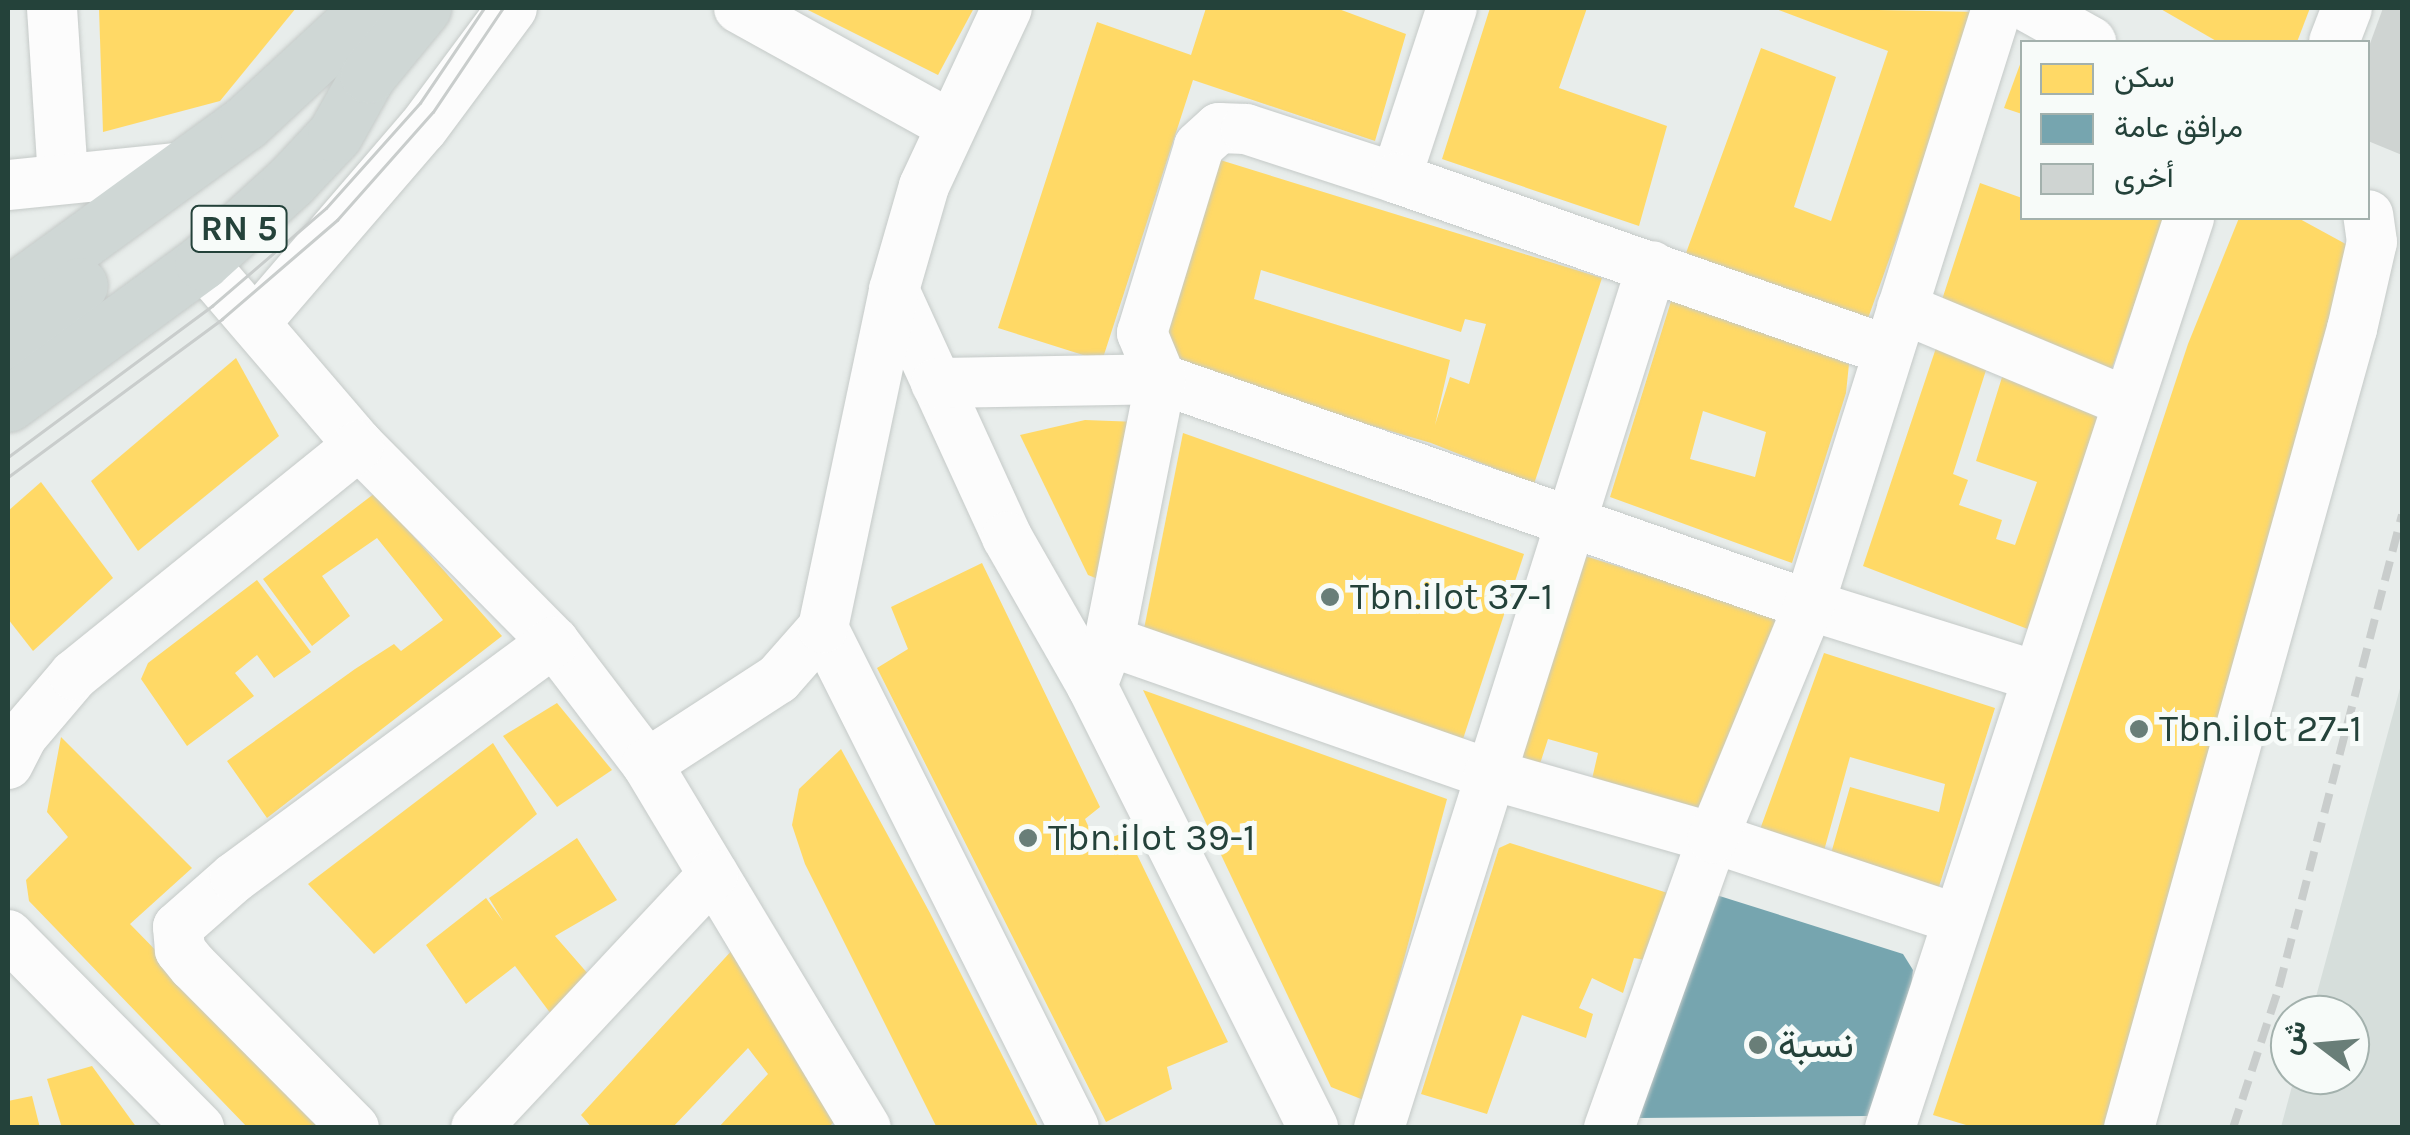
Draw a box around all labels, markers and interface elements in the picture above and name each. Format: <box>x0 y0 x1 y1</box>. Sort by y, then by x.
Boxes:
legend <box>2020 40 2370 220</box>
text: سكن <box>2114 59 2175 95</box>
text: مرافق عامة <box>2114 109 2243 145</box>
text: أخرى <box>2114 159 2174 195</box>
road number: RN 5 <box>189 199 289 259</box>
place label: Tbn.ilot 37-1 <box>1350 574 1553 620</box>
marker: Tbn.ilot 37-1 <box>1319 586 1341 608</box>
place label: Tbn.ilot 27-1 <box>2159 706 2362 752</box>
marker: Tbn.ilot 27-1 <box>2128 718 2150 740</box>
place label: Tbn.ilot 39-1 <box>1048 815 1256 861</box>
marker: Tbn.ilot 39-1 <box>1017 827 1039 849</box>
north arrow <box>2270 995 2370 1095</box>
text: ش <box>2272 1016 2313 1058</box>
place label: نسبة <box>1778 1022 1854 1068</box>
marker: نسبة <box>1747 1034 1769 1056</box>

